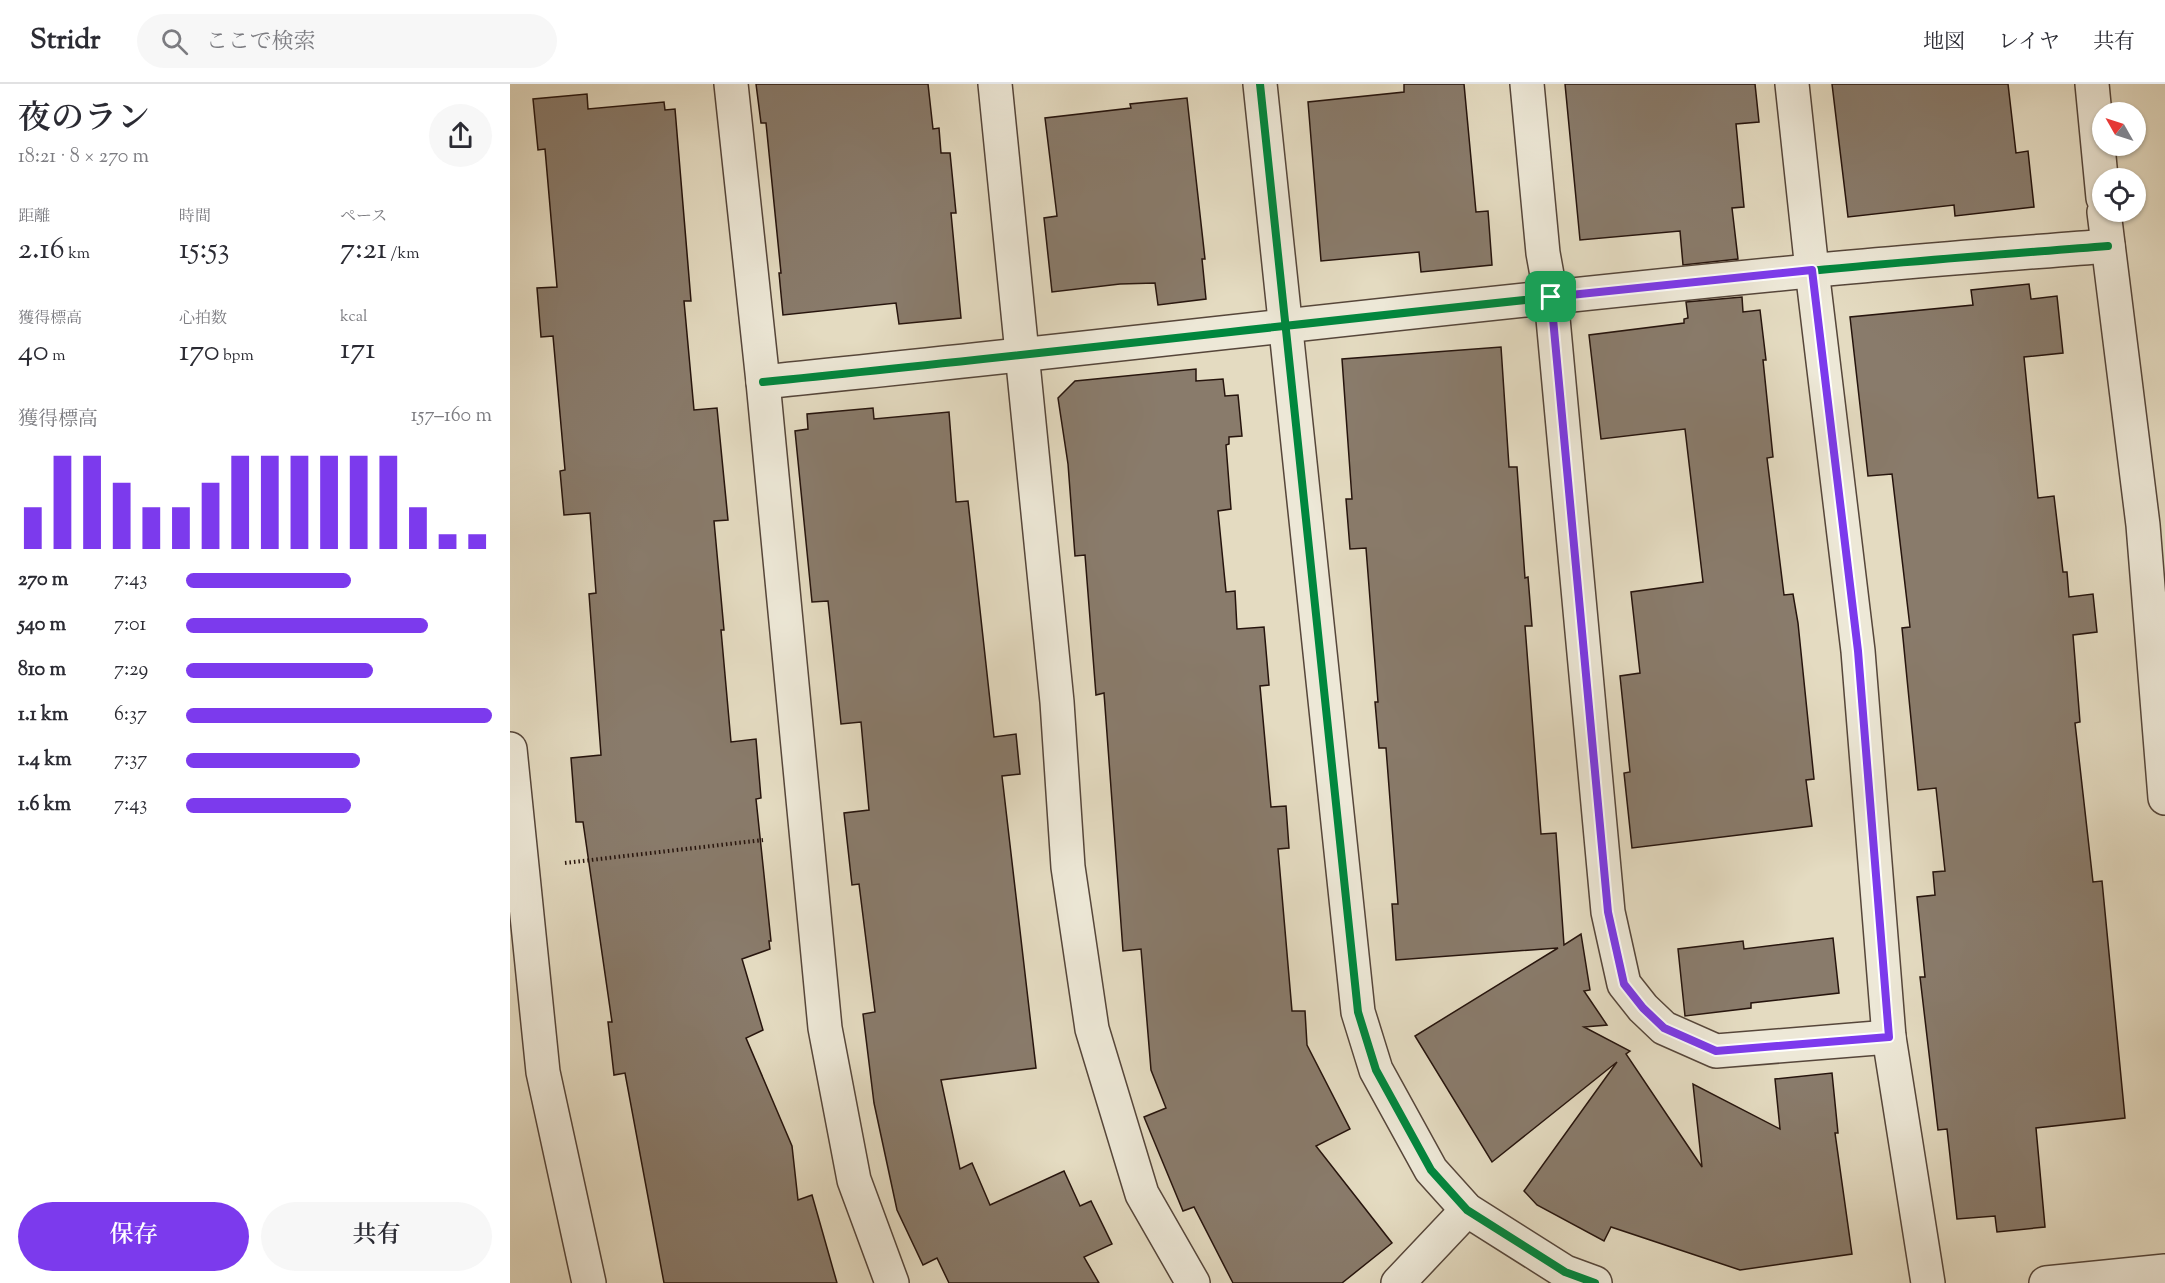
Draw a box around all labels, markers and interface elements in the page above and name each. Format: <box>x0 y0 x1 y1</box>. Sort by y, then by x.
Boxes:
search box <box>137 14 557 68</box>
text: Stridr <box>30 21 101 61</box>
icon: search <box>158 25 191 58</box>
text: ここで検索 <box>206 27 316 59</box>
text: 地図 <box>1923 28 1965 58</box>
text: レイヤ <box>1998 28 2060 58</box>
text: 共有 <box>2093 28 2135 58</box>
text: 夜のラン <box>18 96 150 144</box>
north arrow <box>2092 102 2146 156</box>
map controls <box>2092 102 2146 222</box>
button: share <box>429 104 492 167</box>
text: 18:21 · 8 × 270 m <box>18 143 149 172</box>
button: locate <box>2092 168 2146 222</box>
text: 距離 <box>18 206 50 229</box>
text: 時間 <box>179 206 211 229</box>
text: ペース <box>340 206 387 229</box>
text: 2.16 <box>18 229 65 272</box>
text: 15:53 <box>179 229 230 272</box>
text: 7:21 <box>340 229 387 272</box>
text: km <box>65 243 90 266</box>
text: /km <box>387 243 419 266</box>
pin <box>1525 271 1576 322</box>
icon: arrive <box>1534 280 1567 313</box>
text: kcal <box>340 306 368 329</box>
text: 獲得標高 <box>18 308 82 331</box>
text: 心拍数 <box>179 308 227 331</box>
text: 171 <box>340 329 375 372</box>
text: 40 <box>18 331 49 374</box>
text: 170 <box>179 331 220 374</box>
text: m <box>49 345 65 368</box>
text: bpm <box>220 345 254 368</box>
text: 157–160 m <box>411 402 492 431</box>
text: 獲得標高 <box>18 406 98 435</box>
text: 270 m <box>18 566 68 595</box>
text: 7:43 <box>114 566 147 595</box>
text: 540 m <box>18 611 66 640</box>
text: 7:01 <box>114 611 146 640</box>
text: 810 m <box>18 656 66 685</box>
text: 7:29 <box>114 656 148 685</box>
text: 1.1 km <box>18 701 68 730</box>
text: 6:37 <box>114 701 147 730</box>
text: 1.4 km <box>18 746 72 775</box>
text: 7:37 <box>114 746 147 775</box>
text: 1.6 km <box>18 791 71 820</box>
text: 7:43 <box>114 791 147 820</box>
button: 保存 <box>18 1202 249 1271</box>
button: 共有 <box>261 1202 492 1271</box>

